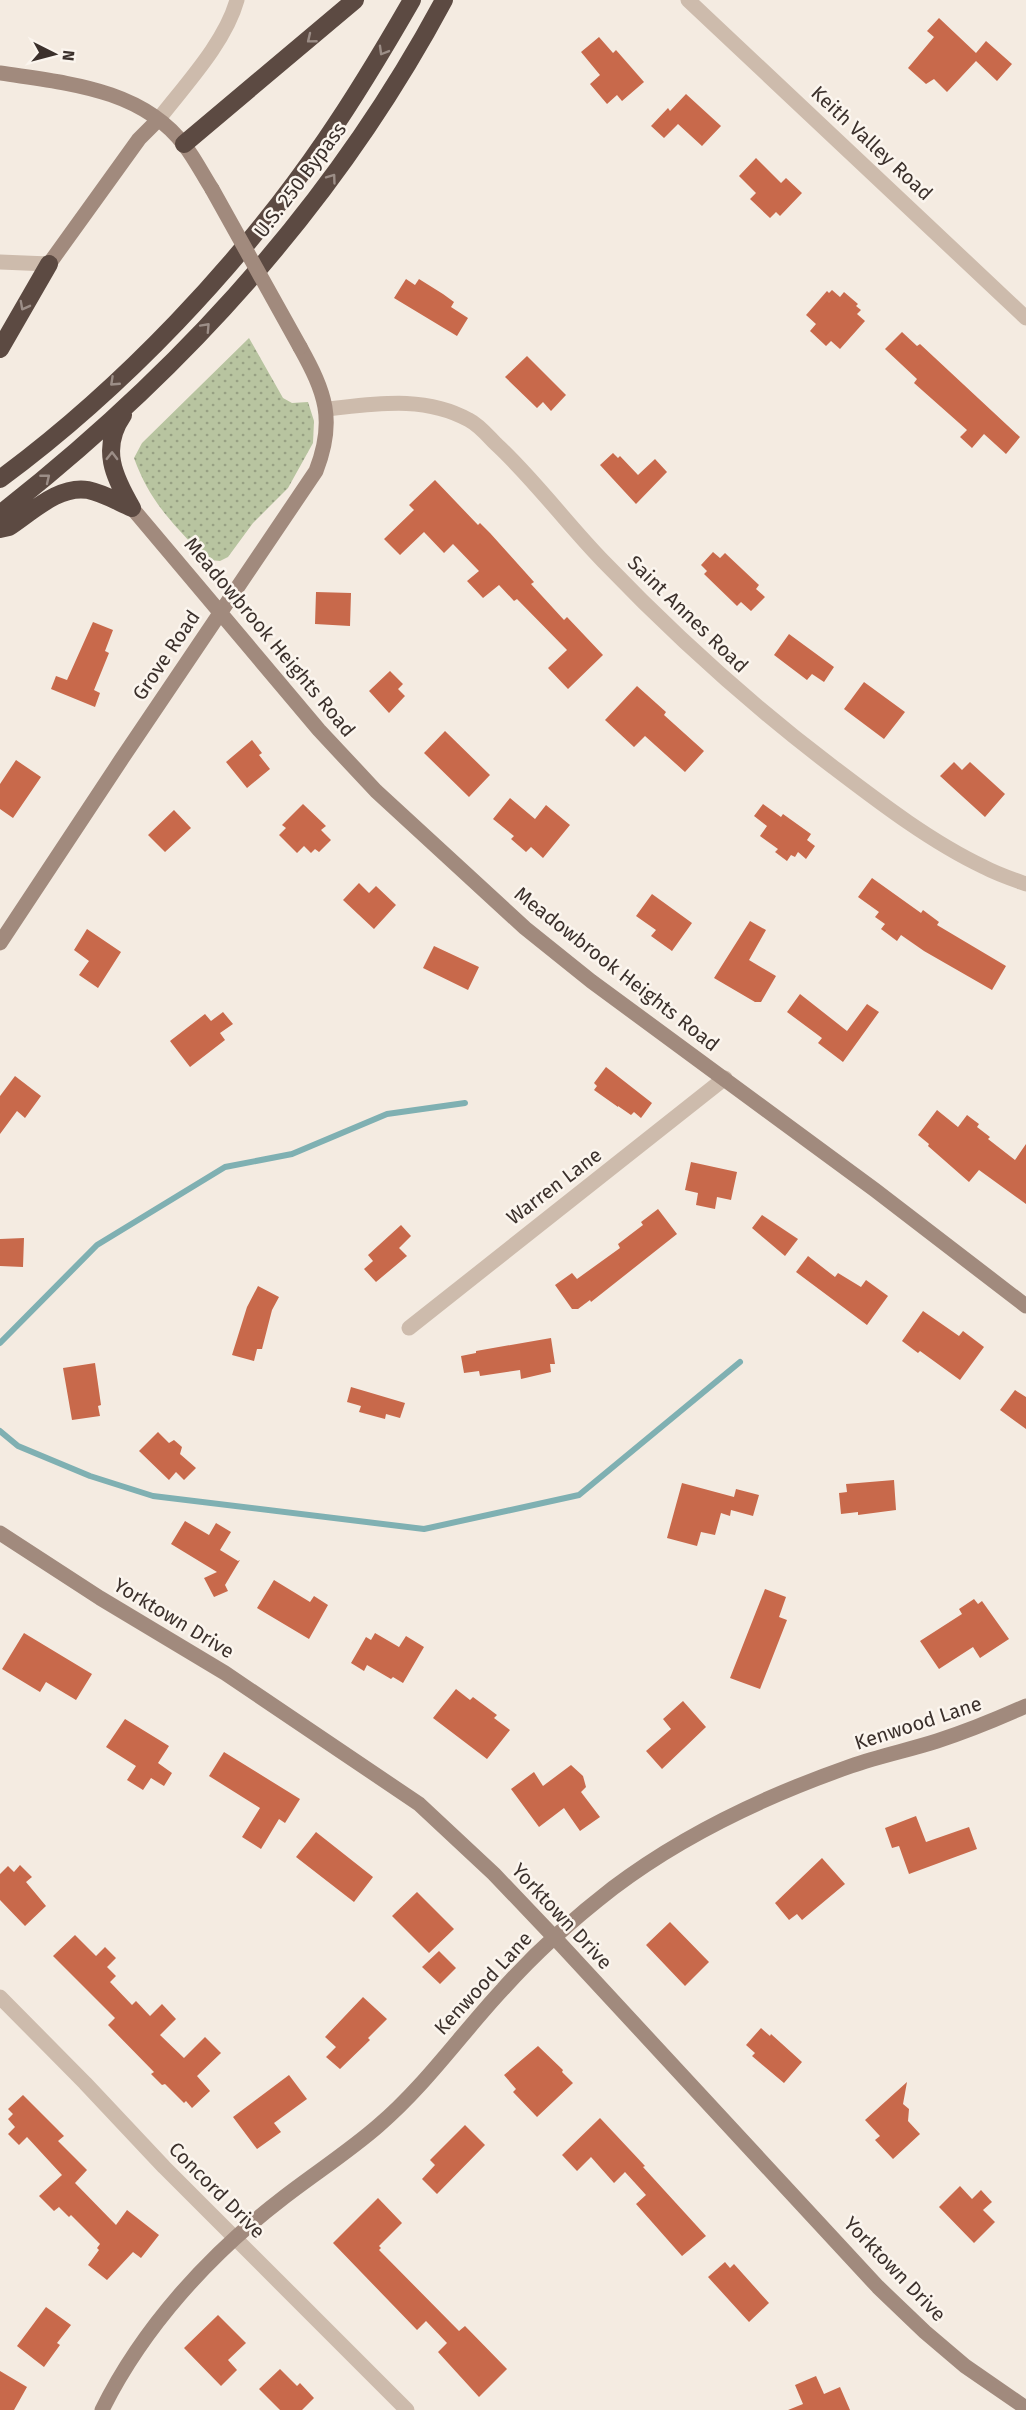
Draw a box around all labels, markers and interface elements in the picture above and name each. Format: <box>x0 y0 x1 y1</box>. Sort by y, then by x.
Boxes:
north arrow <box>24 24 84 84</box>
one-way arrow <box>306 31 317 42</box>
one-way arrow <box>379 45 390 55</box>
text: N <box>58 49 78 62</box>
street label: Keith Valley Road <box>806 81 938 205</box>
street label: U.S. 250 Bypass <box>249 118 351 242</box>
one-way arrow <box>324 173 335 184</box>
one-way arrow <box>20 300 31 310</box>
one-way arrow <box>199 323 210 333</box>
one-way arrow <box>110 374 121 385</box>
one-way arrow <box>106 451 118 460</box>
one-way arrow <box>39 474 50 485</box>
street label: Meadowbrook Heights Road <box>179 532 361 742</box>
street label: Saint Annes Road <box>623 550 753 678</box>
street label: Grove Road <box>127 605 205 705</box>
street label: Meadowbrook Heights Road <box>510 882 724 1056</box>
street label: Warren Lane <box>502 1142 606 1230</box>
street label: Yorktown Drive <box>109 1573 239 1663</box>
street label: Kenwood Lane <box>851 1691 985 1755</box>
street label: Yorktown Drive <box>507 1858 617 1974</box>
street label: Kenwood Lane <box>429 1926 537 2040</box>
street label: Concord Drive <box>164 2137 270 2243</box>
street label: Yorktown Drive <box>839 2212 951 2326</box>

